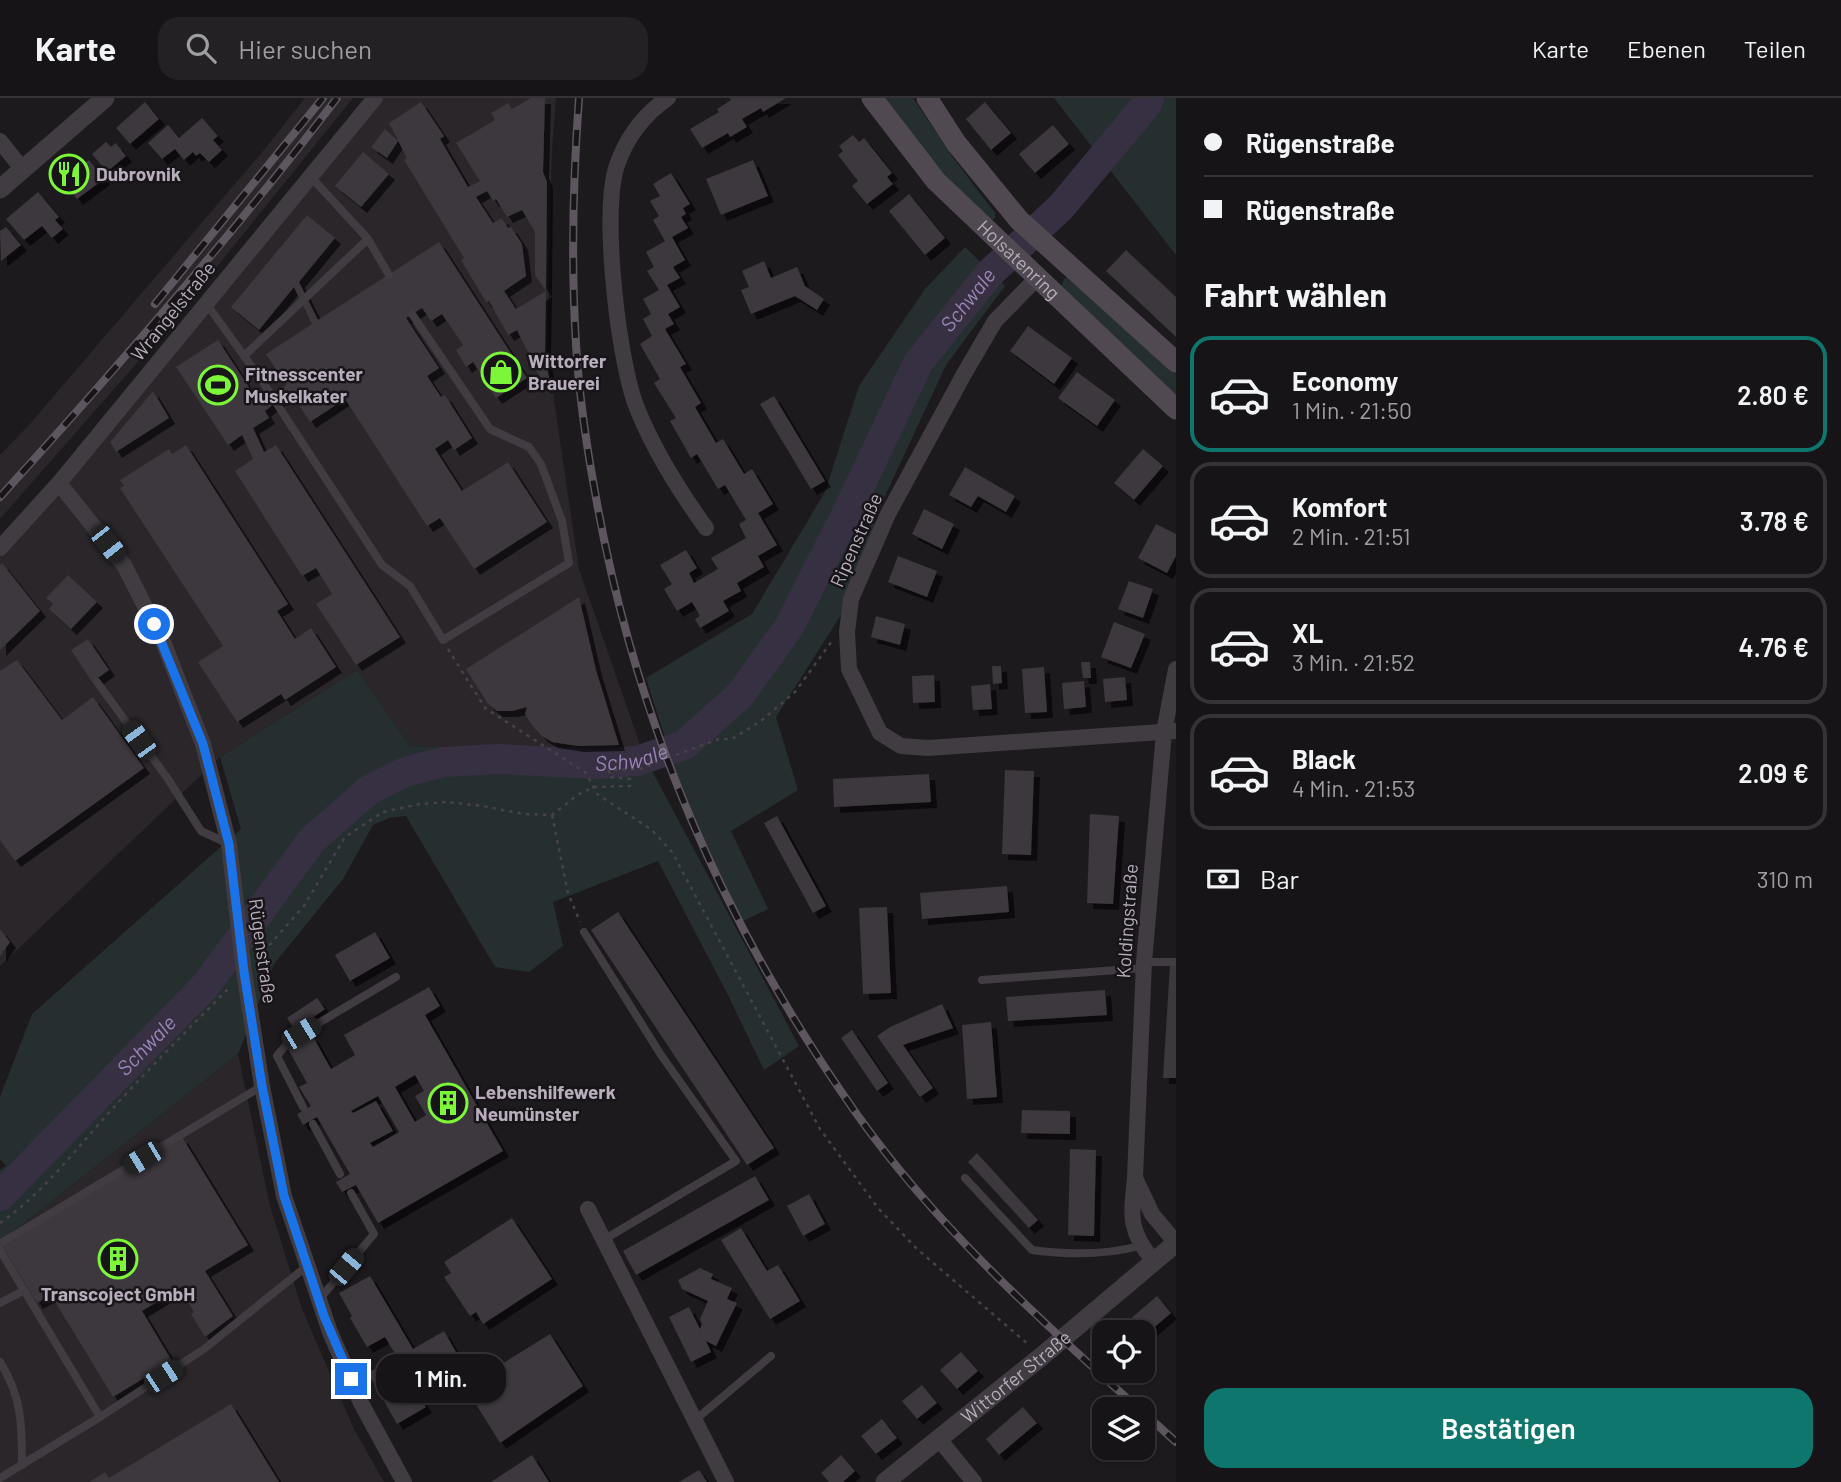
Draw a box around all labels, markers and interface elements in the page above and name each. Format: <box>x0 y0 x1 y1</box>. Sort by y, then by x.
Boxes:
search box <box>158 17 648 80</box>
text: Karte <box>35 28 116 68</box>
icon: search <box>182 29 220 67</box>
text: Hier suchen <box>238 33 372 64</box>
text: Karte <box>1532 34 1589 63</box>
text: Ebenen <box>1627 34 1706 63</box>
text: Teilen <box>1744 34 1806 63</box>
text: Rügenstraße <box>1246 127 1395 158</box>
restaurant icon: Dubrovnik <box>48 153 90 195</box>
place label: Dubrovnik <box>96 162 181 185</box>
text: Rügenstraße <box>1246 194 1395 225</box>
street label: Holsatenring <box>973 215 1065 304</box>
street label: Wrangelstraße <box>125 256 220 365</box>
water label: Schwale <box>934 262 1000 336</box>
text: Fahrt wählen <box>1204 275 1387 313</box>
place label: Wittorfer Brauerei <box>528 349 607 394</box>
shop icon: Wittorfer Brauerei <box>480 351 522 393</box>
place label: Fitnesscenter Muskelkater <box>245 362 364 407</box>
icon: car <box>1208 363 1271 426</box>
sports icon: Fitnesscenter Muskelkater <box>197 364 239 406</box>
text: Economy <box>1292 365 1398 396</box>
text: 2.80 € <box>1737 379 1809 410</box>
text: 1 Min. · 21:50 <box>1292 396 1412 424</box>
street label: Ripenstraße <box>825 489 886 590</box>
icon: car <box>1208 489 1271 552</box>
text: Komfort <box>1292 491 1387 522</box>
text: 3.78 € <box>1740 505 1809 536</box>
car <box>87 521 130 567</box>
text: 2 Min. · 21:51 <box>1292 522 1411 550</box>
route start <box>138 608 170 640</box>
icon: car <box>1208 615 1271 678</box>
text: XL <box>1292 617 1323 648</box>
text: 4.76 € <box>1739 631 1809 662</box>
text: 3 Min. · 21:52 <box>1292 648 1415 676</box>
car <box>119 717 160 763</box>
water label: Schwale <box>594 737 671 775</box>
icon: car <box>1208 741 1271 804</box>
text: Black <box>1292 743 1356 774</box>
text: 2.09 € <box>1738 757 1809 788</box>
text: 4 Min. · 21:53 <box>1292 774 1415 802</box>
icon: cash <box>1204 860 1242 898</box>
street label: Koldingstraße <box>1111 863 1142 979</box>
text: Bar <box>1260 863 1299 894</box>
text: 310 m <box>1757 865 1813 893</box>
street label: Rügenstraße <box>245 897 282 1005</box>
water label: Schwale <box>111 1009 180 1080</box>
car <box>278 1013 325 1053</box>
place label: Lebenshilfewerk Neumünster <box>475 1080 616 1125</box>
building icon: Lebenshilfewerk Neumünster <box>427 1082 469 1124</box>
car <box>120 1138 167 1178</box>
building icon: Transcoject GmbH <box>97 1238 139 1280</box>
car <box>325 1244 368 1290</box>
place label: Transcoject GmbH <box>41 1282 195 1305</box>
map controls <box>1092 1320 1155 1460</box>
button: locate <box>1092 1320 1155 1383</box>
street label: Wittorfer Straße <box>956 1325 1075 1428</box>
callout: 1 Min. <box>376 1354 505 1404</box>
car <box>140 1356 187 1396</box>
route end <box>335 1363 367 1395</box>
text: 1 Min. <box>414 1364 468 1392</box>
button: Bestätigen <box>1204 1388 1813 1468</box>
button: layers <box>1092 1397 1155 1460</box>

